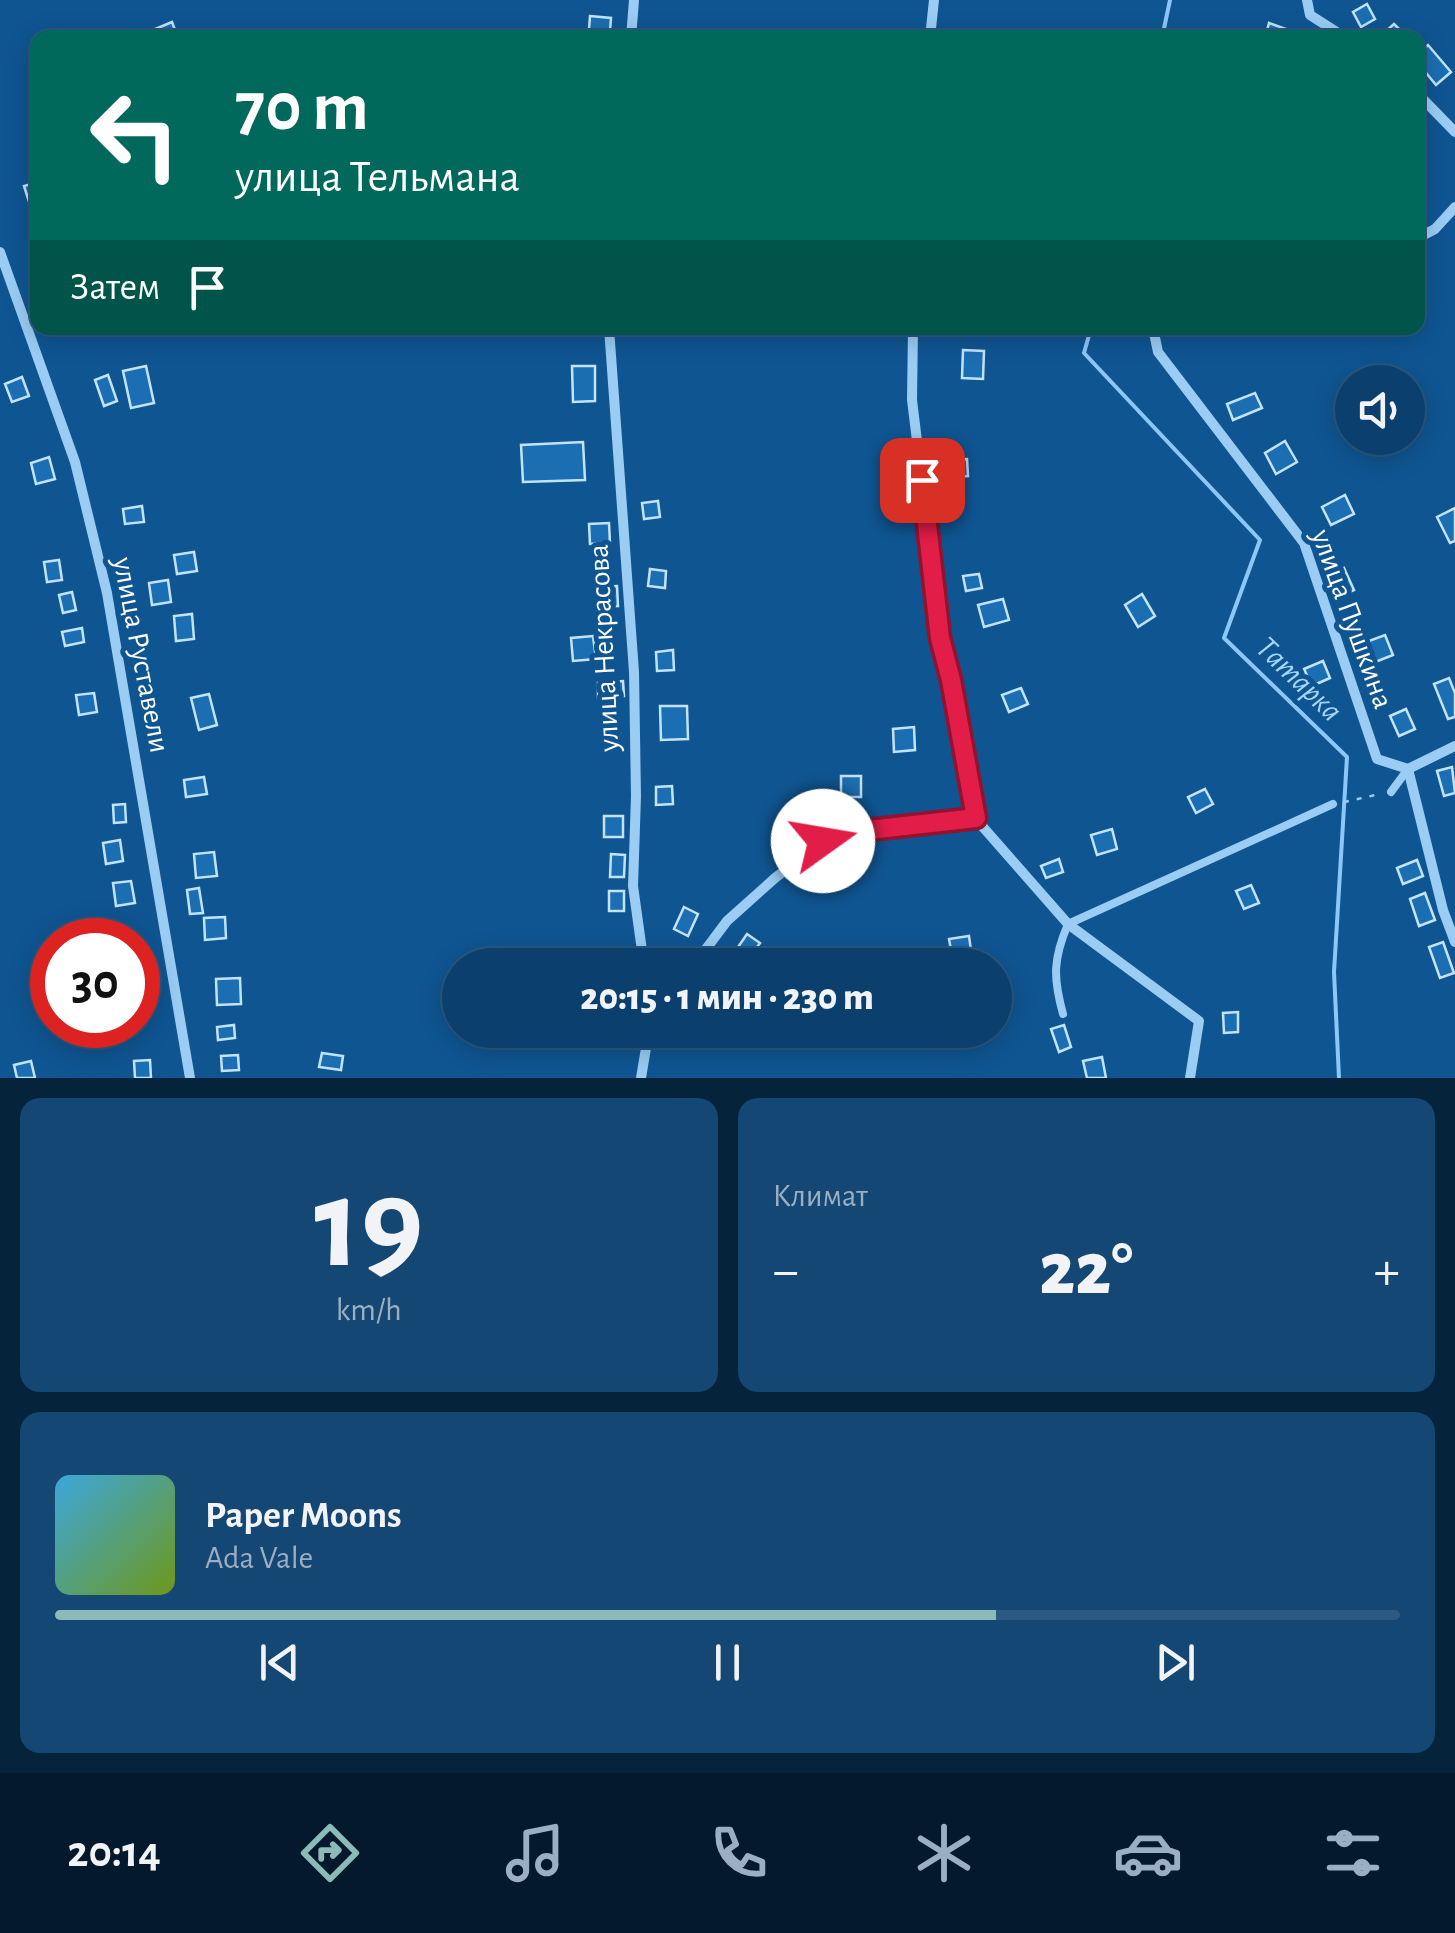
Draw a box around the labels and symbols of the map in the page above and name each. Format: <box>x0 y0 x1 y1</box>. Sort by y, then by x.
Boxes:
pin <box>880 438 965 523</box>
street label: улица Пушкина <box>1305 524 1398 713</box>
street label: улица Некрасова <box>584 544 624 753</box>
street label: улица Руставели <box>107 554 175 755</box>
water label: Татарка <box>1249 631 1348 728</box>
position arrow <box>771 789 875 893</box>
speed limit sign: 30 <box>30 918 160 1048</box>

